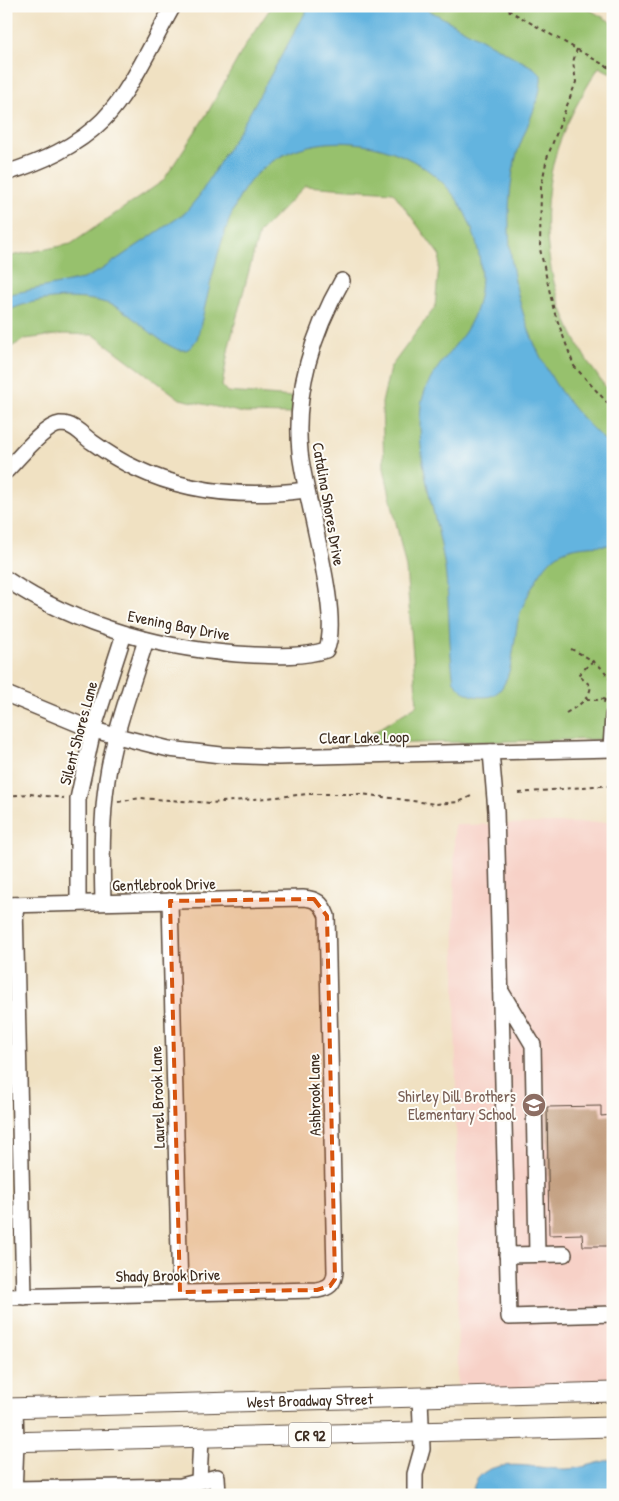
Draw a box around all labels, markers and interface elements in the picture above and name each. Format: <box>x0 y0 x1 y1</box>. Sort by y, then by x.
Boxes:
street label: Catalina Shores Drive <box>307 441 351 568</box>
street label: Evening Bay Drive <box>126 604 233 646</box>
street label: Silent Shores Lane <box>54 678 103 787</box>
street label: Clear Lake Loop <box>319 725 409 749</box>
street label: Gentlebrook Drive <box>112 872 217 896</box>
street label: Laurel Brook Lane <box>144 1045 170 1149</box>
street label: Ashbrook Lane <box>302 1053 326 1136</box>
place label: Shirley Dill Brothers Elementary School <box>398 1085 517 1125</box>
school or university icon: Shirley Dill Brothers Elementary School <box>521 1092 547 1118</box>
street label: Shady Brook Drive <box>116 1263 221 1287</box>
street label: West Broadway Street <box>246 1387 374 1413</box>
road number: CR 92 <box>289 1422 331 1448</box>

